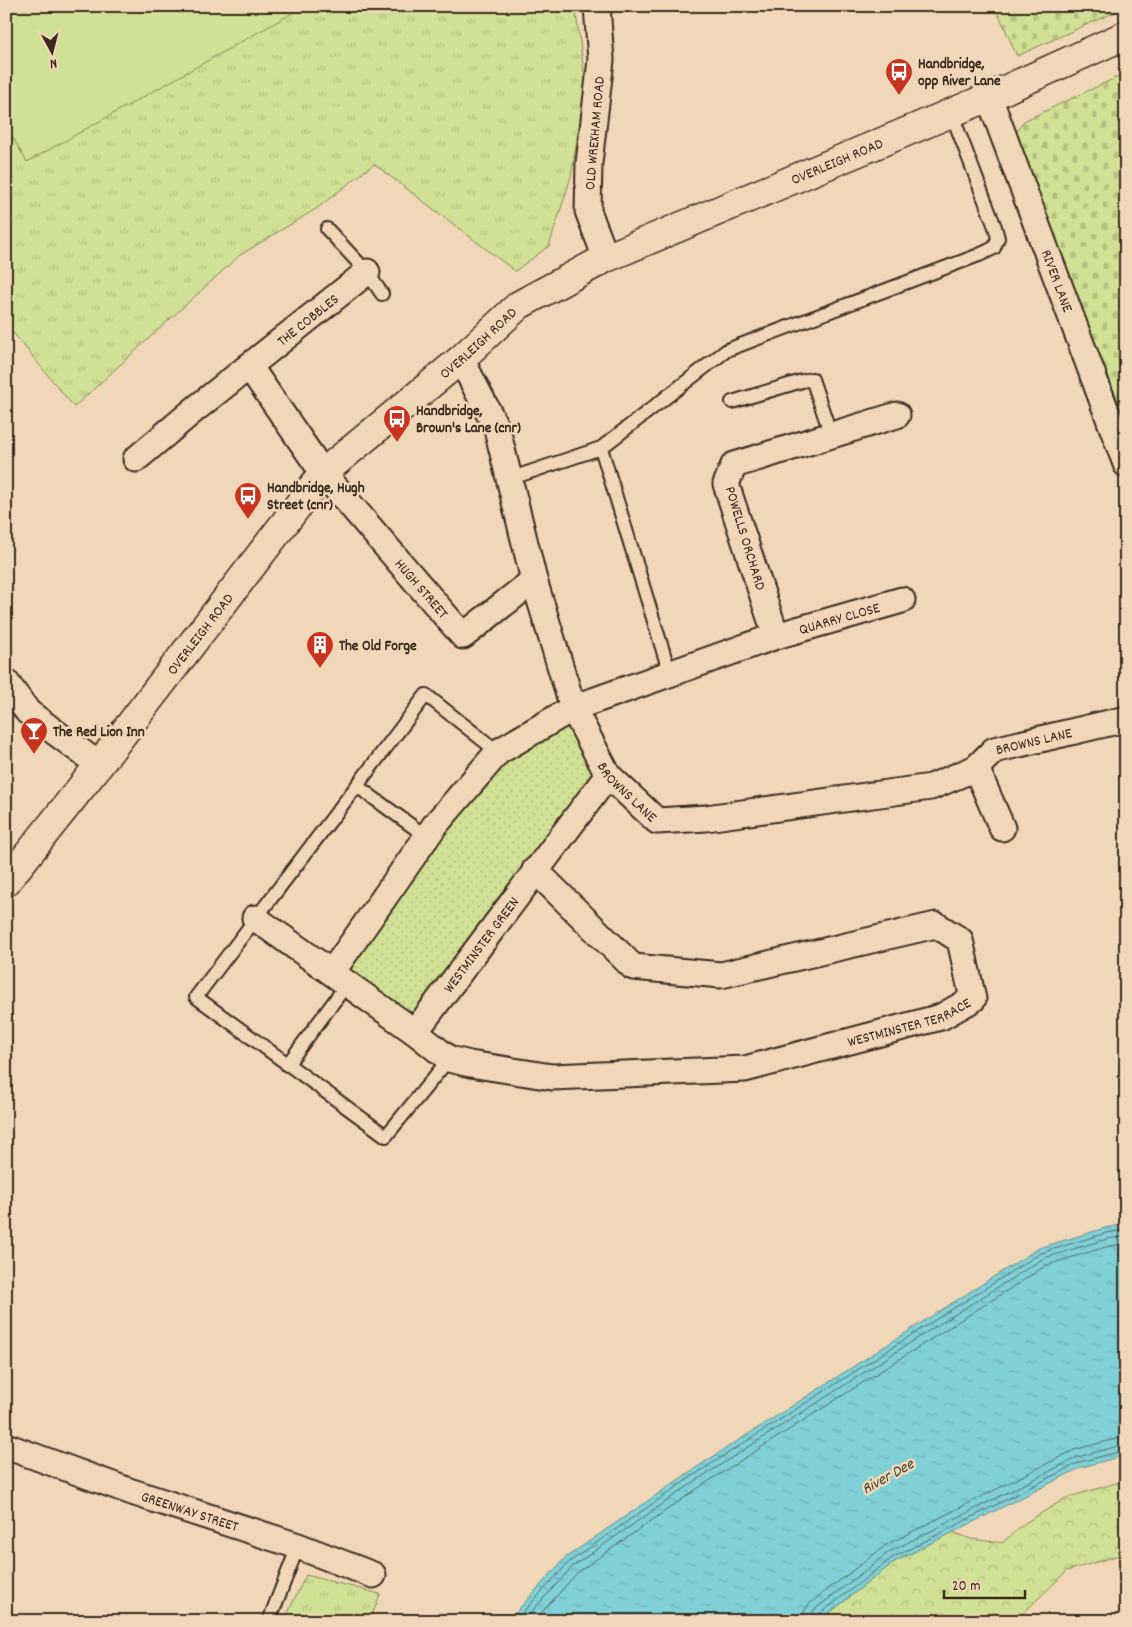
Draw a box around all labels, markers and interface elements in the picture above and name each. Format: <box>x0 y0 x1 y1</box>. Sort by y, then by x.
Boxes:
north arrow <box>28 28 78 78</box>
text: N <box>49 53 58 73</box>
place label: Handbridge, opp River Lane <box>918 54 1001 93</box>
bus stop icon: Handbridge, opp River Lane <box>884 57 914 96</box>
street label: OLD WREXHAM ROAD <box>580 75 612 191</box>
street label: OVERLEIGH ROAD <box>788 134 887 192</box>
street label: RIVER LANE <box>1034 247 1077 316</box>
street label: THE COBBLES <box>273 289 344 353</box>
street label: OVERLEIGH ROAD <box>436 303 523 385</box>
place label: Handbridge, Brown's Lane (cnr) <box>416 401 521 440</box>
bus stop icon: Handbridge, Brown's Lane (cnr) <box>382 404 412 443</box>
place label: Handbridge, Hugh Street (cnr) <box>267 478 365 517</box>
bus stop icon: Handbridge, Hugh Street (cnr) <box>233 481 263 520</box>
street label: POWELLS ORCHARD <box>718 484 770 593</box>
street label: HUGH STREET <box>388 555 453 624</box>
street label: OVERLEIGH ROAD <box>163 589 240 681</box>
street label: QUARRY CLOSE <box>797 598 883 642</box>
building icon: The Old Forge <box>305 630 335 669</box>
place label: The Old Forge <box>339 636 417 658</box>
bar icon: The Red Lion Inn <box>19 716 49 755</box>
place label: The Red Lion Inn <box>53 722 145 744</box>
street label: BROWNS LANE <box>994 723 1075 762</box>
street label: BROWNS LANE <box>590 759 661 829</box>
street label: WESTMINSTER GREEN <box>439 893 526 998</box>
street label: WESTMINSTER TERRACE <box>845 993 976 1054</box>
water label: River Dee <box>858 1453 919 1501</box>
street label: GREENWAY STREET <box>138 1487 241 1539</box>
scale bar <box>944 1567 1026 1599</box>
text: 20 m <box>952 1576 980 1598</box>

